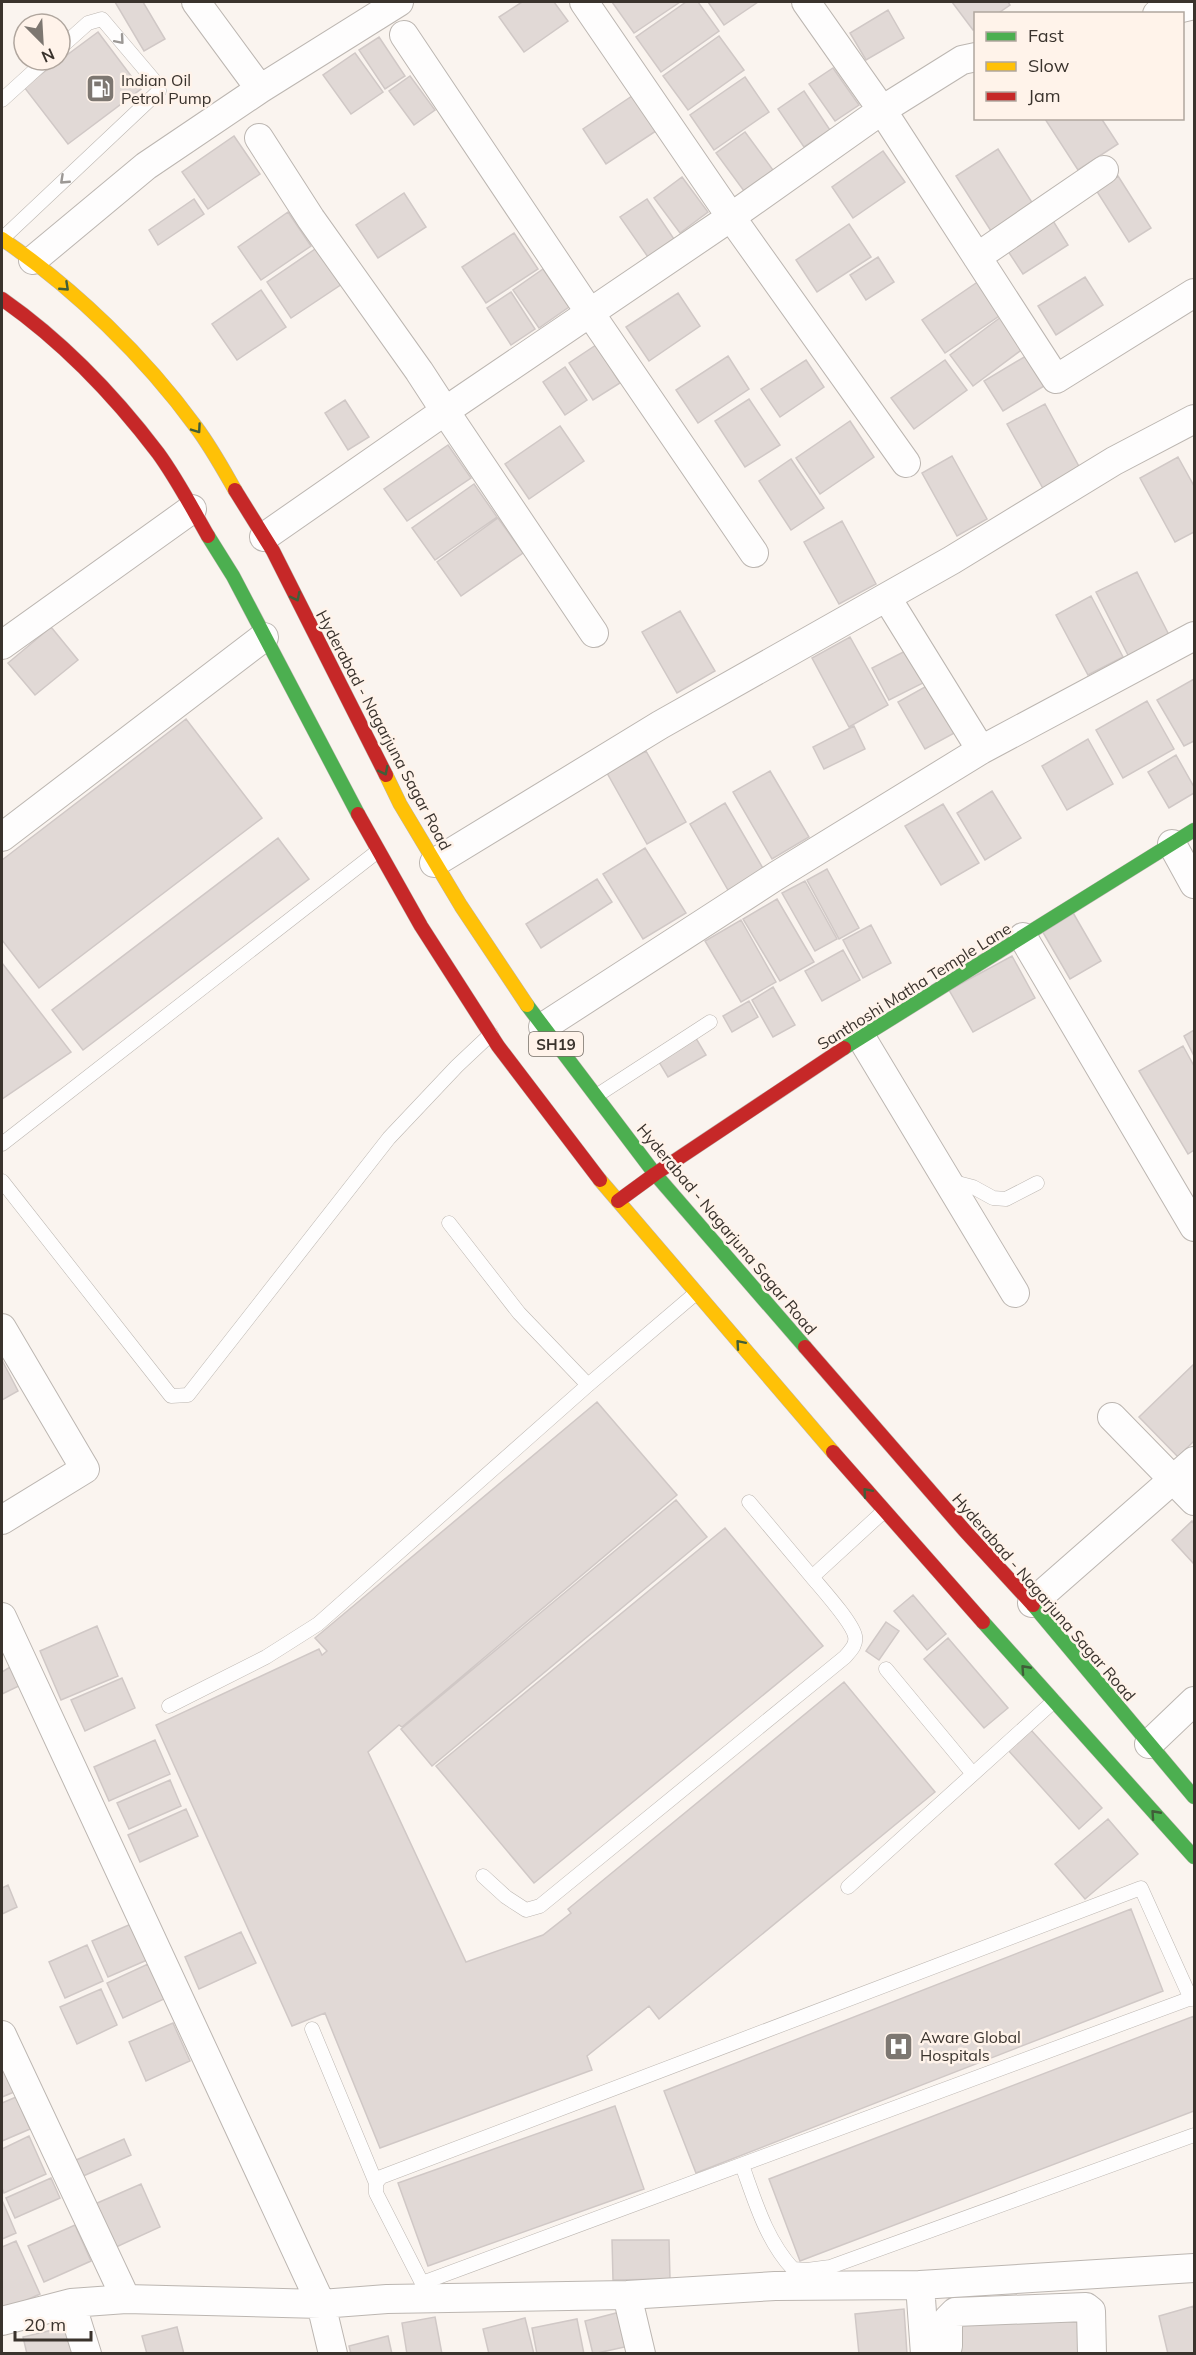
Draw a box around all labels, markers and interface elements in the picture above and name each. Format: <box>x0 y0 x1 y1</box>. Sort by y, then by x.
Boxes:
north arrow <box>12 12 72 72</box>
legend <box>974 12 1184 120</box>
text: Fast <box>1028 24 1064 47</box>
one-way arrow <box>112 33 123 44</box>
text: N <box>39 44 58 67</box>
text: Slow <box>1028 54 1070 77</box>
place label: Indian Oil Petrol Pump <box>121 70 211 108</box>
fuel station icon: Indian Oil Petrol Pump <box>84 73 116 105</box>
text: Jam <box>1028 84 1061 107</box>
one-way arrow <box>61 173 71 184</box>
one-way arrow <box>58 280 68 291</box>
one-way arrow <box>190 423 201 434</box>
one-way arrow <box>289 591 300 602</box>
street label: Hyderabad - Nagarjuna Sagar Road <box>312 607 456 853</box>
one-way arrow <box>376 765 388 776</box>
street label: Santhoshi Matha Temple Lane <box>814 918 1014 1054</box>
road number: SH19 <box>529 1032 583 1056</box>
street label: Hyderabad - Nagarjuna Sagar Road <box>633 1120 821 1338</box>
one-way arrow <box>736 1340 747 1351</box>
one-way arrow <box>864 1488 875 1499</box>
street label: Hyderabad - Nagarjuna Sagar Road <box>948 1489 1140 1705</box>
one-way arrow <box>1021 1665 1032 1675</box>
one-way arrow <box>1151 1810 1162 1821</box>
place label: Aware Global Hospitals <box>920 2027 1021 2065</box>
hospital icon: Aware Global Hospitals <box>883 2030 915 2062</box>
scale bar <box>15 2304 92 2342</box>
text: 20 m <box>24 2313 66 2336</box>

